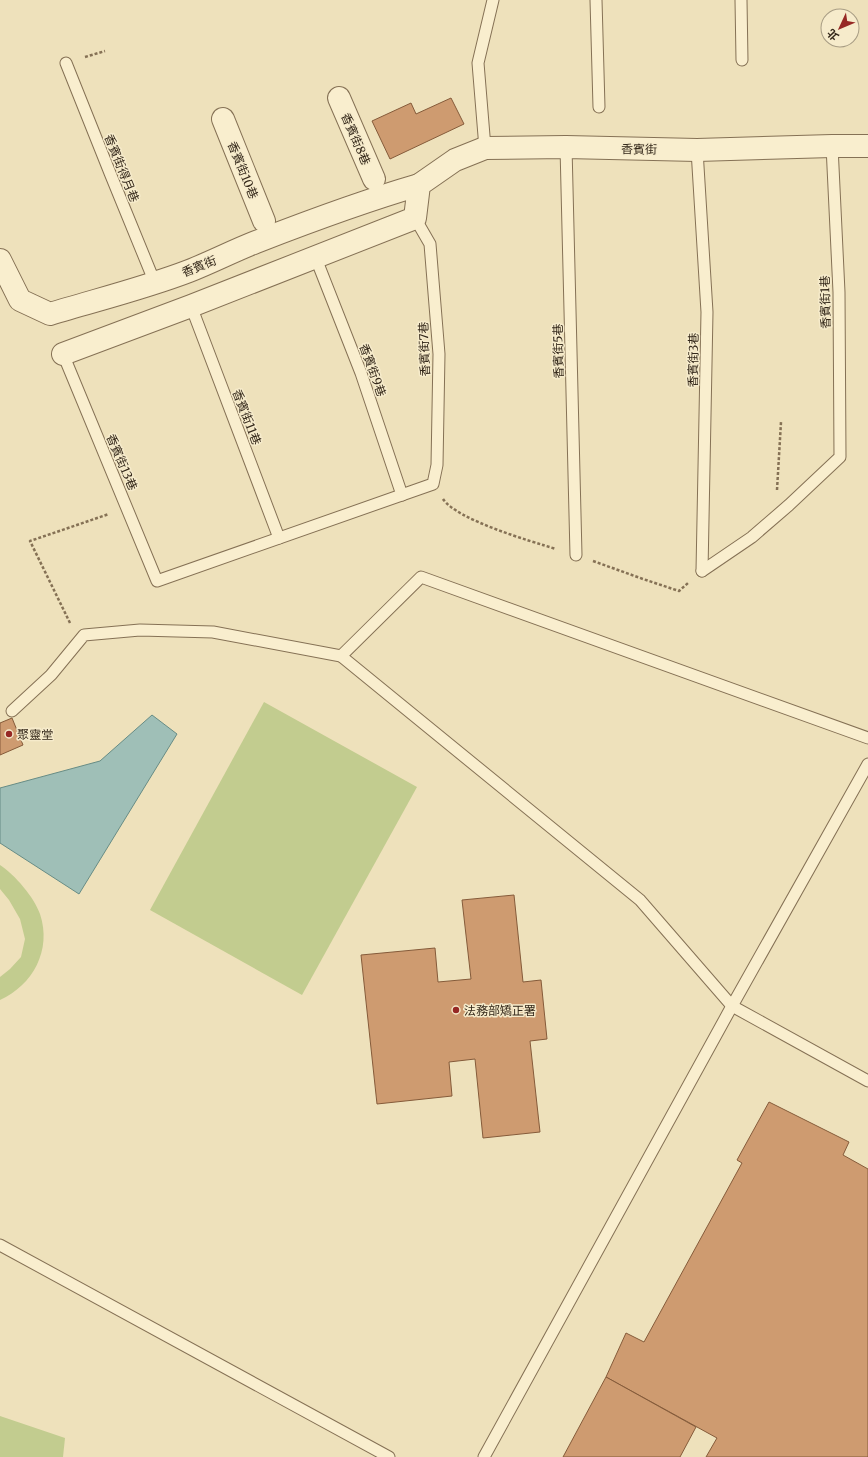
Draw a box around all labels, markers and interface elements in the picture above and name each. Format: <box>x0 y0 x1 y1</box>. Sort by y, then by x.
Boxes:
north arrow <box>820 8 860 48</box>
text: 北 <box>824 26 842 44</box>
street label: 香賓街8巷 <box>338 111 374 167</box>
street label: 香賓街得月巷 <box>102 132 142 204</box>
street label: 香賓街10巷 <box>225 139 261 201</box>
street label: 香賓街 <box>621 141 657 157</box>
street label: 香賓街 <box>179 252 219 280</box>
street label: 香賓街1巷 <box>817 275 833 329</box>
street label: 香賓街7巷 <box>416 321 432 377</box>
street label: 香賓街5巷 <box>550 323 566 379</box>
street label: 香賓街3巷 <box>685 332 701 388</box>
street label: 香賓街9巷 <box>356 341 390 399</box>
street label: 香賓街11巷 <box>230 387 264 447</box>
street label: 香賓街13巷 <box>103 431 141 493</box>
place label: 聚靈堂 <box>17 727 53 742</box>
marker: 聚靈堂 <box>4 729 14 739</box>
place label: 法務部矯正署 <box>464 1003 536 1018</box>
marker: 法務部矯正署 <box>451 1005 461 1015</box>

